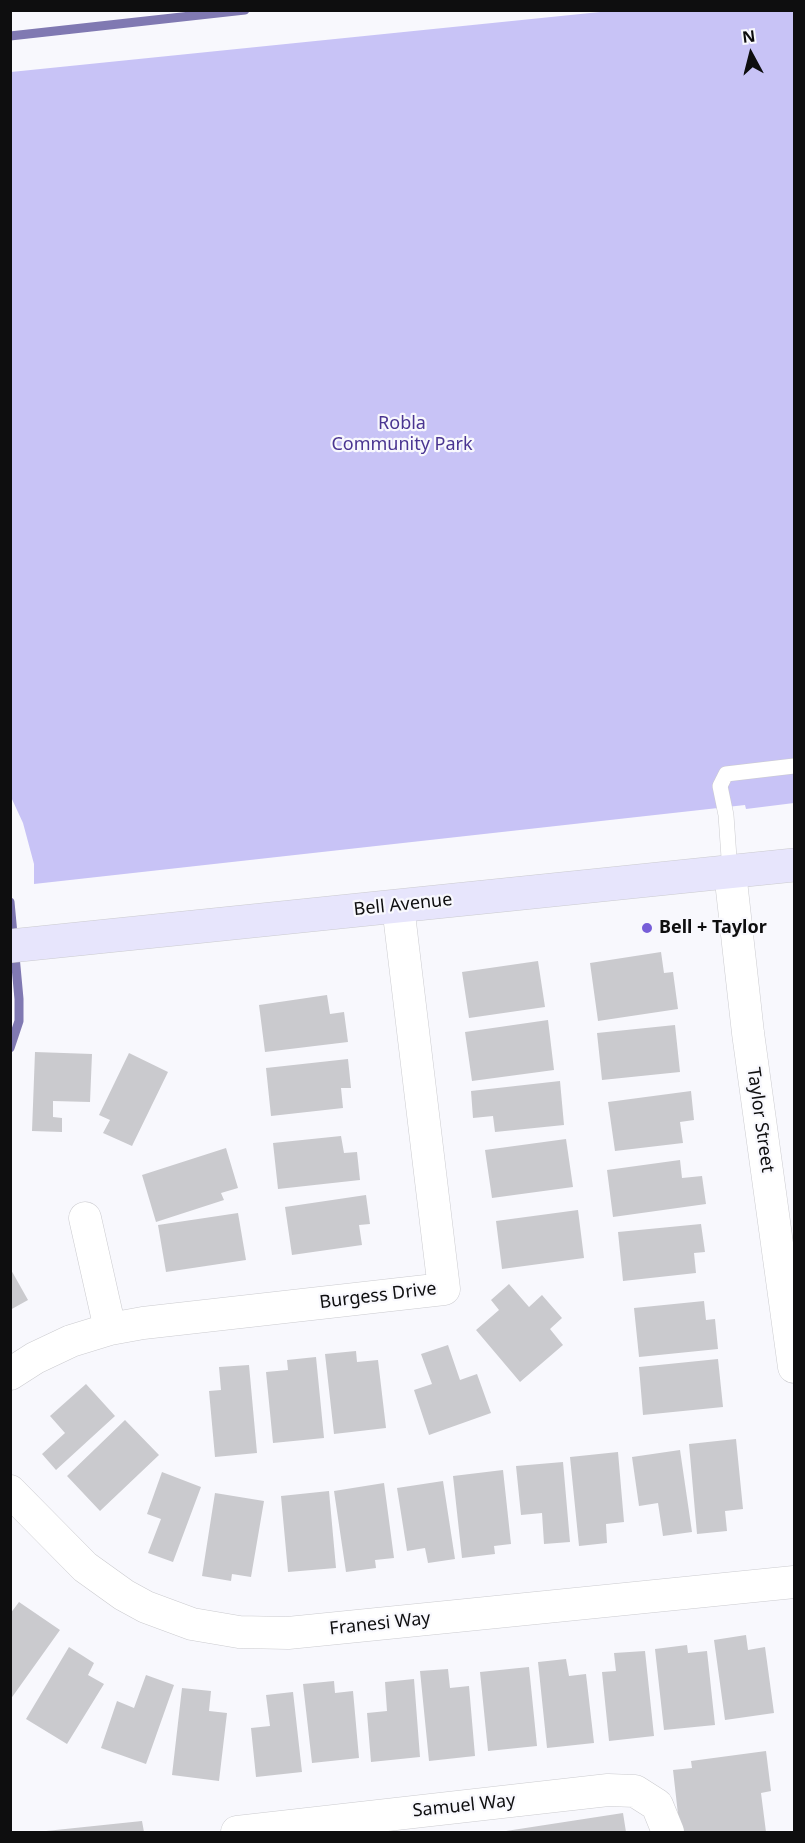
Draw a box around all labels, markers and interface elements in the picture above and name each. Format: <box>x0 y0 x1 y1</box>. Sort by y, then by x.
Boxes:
north arrow <box>721 24 781 84</box>
text: N <box>741 24 757 48</box>
park label: Robla Community Park <box>331 413 473 456</box>
street label: Bell Avenue <box>353 889 453 921</box>
place label: Bell + Taylor <box>659 917 767 939</box>
marker: Bell + Taylor <box>640 921 654 935</box>
street label: Taylor Street <box>742 1066 778 1174</box>
street label: Burgess Drive <box>318 1278 438 1314</box>
street label: Franesi Way <box>328 1608 432 1640</box>
street label: Samuel Way <box>412 1790 516 1822</box>

